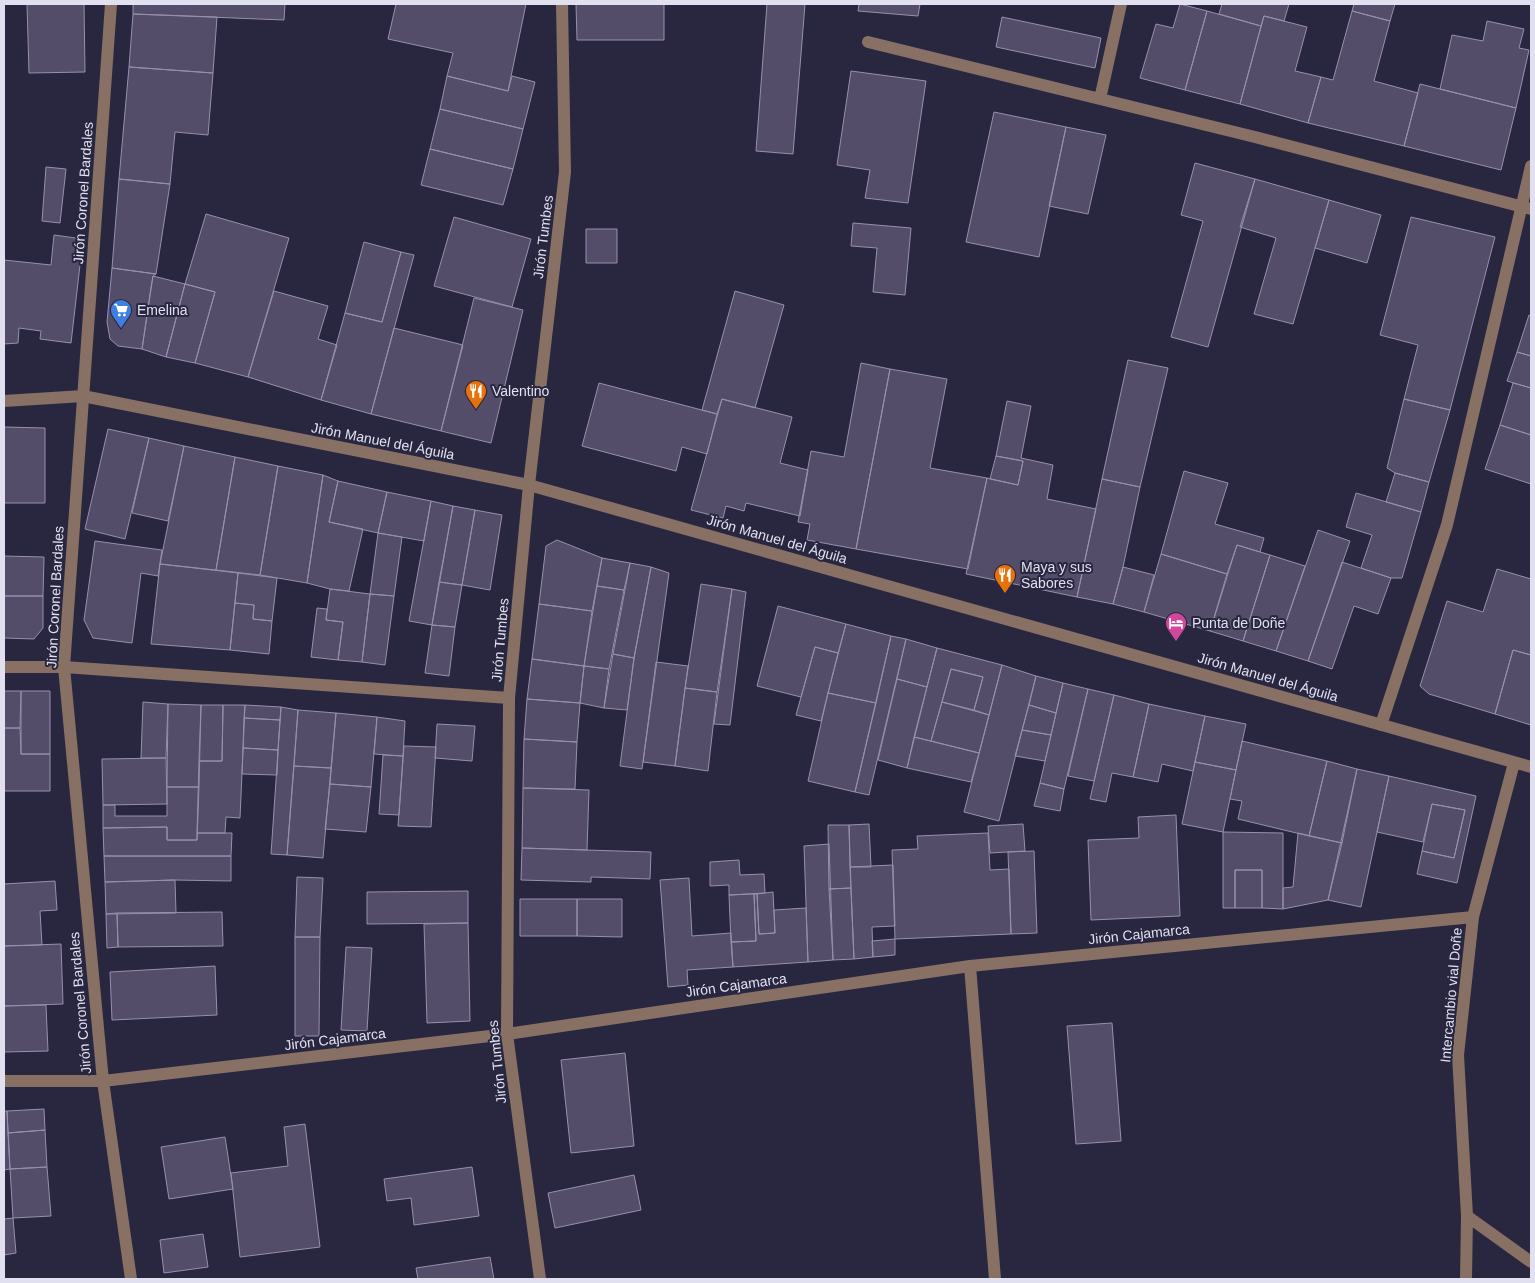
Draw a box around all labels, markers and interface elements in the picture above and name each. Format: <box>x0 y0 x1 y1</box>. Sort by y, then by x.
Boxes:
street label: Jirón Coronel Bardales <box>70 121 96 265</box>
street label: Jirón Tumbes <box>530 194 556 280</box>
supermarket icon: Emelina <box>109 298 133 329</box>
place label: Emelina <box>137 302 188 318</box>
restaurant icon: Valentino <box>464 379 488 410</box>
place label: Valentino <box>492 383 550 399</box>
street label: Jirón Manuel del Águila <box>310 419 456 463</box>
street label: Jirón Manuel del Águila <box>705 511 849 567</box>
street label: Jirón Coronel Bardales <box>43 525 67 669</box>
place label: Maya y sus Sabores <box>1021 559 1092 591</box>
restaurant icon: Maya y sus Sabores <box>993 563 1017 594</box>
street label: Jirón Tumbes <box>488 597 512 683</box>
hotel icon: Punta de Doñe <box>1164 611 1188 642</box>
place label: Punta de Doñe <box>1192 615 1286 631</box>
street label: Jirón Manuel del Águila <box>1196 649 1340 705</box>
street label: Jirón Cajamarca <box>1087 921 1191 947</box>
street label: Intercambio vial Doñe <box>1437 927 1465 1063</box>
street label: Jirón Coronel Bardales <box>66 931 94 1075</box>
street label: Jirón Cajamarca <box>684 970 788 1000</box>
street label: Jirón Tumbes <box>485 1019 509 1105</box>
street label: Jirón Cajamarca <box>283 1025 387 1053</box>

